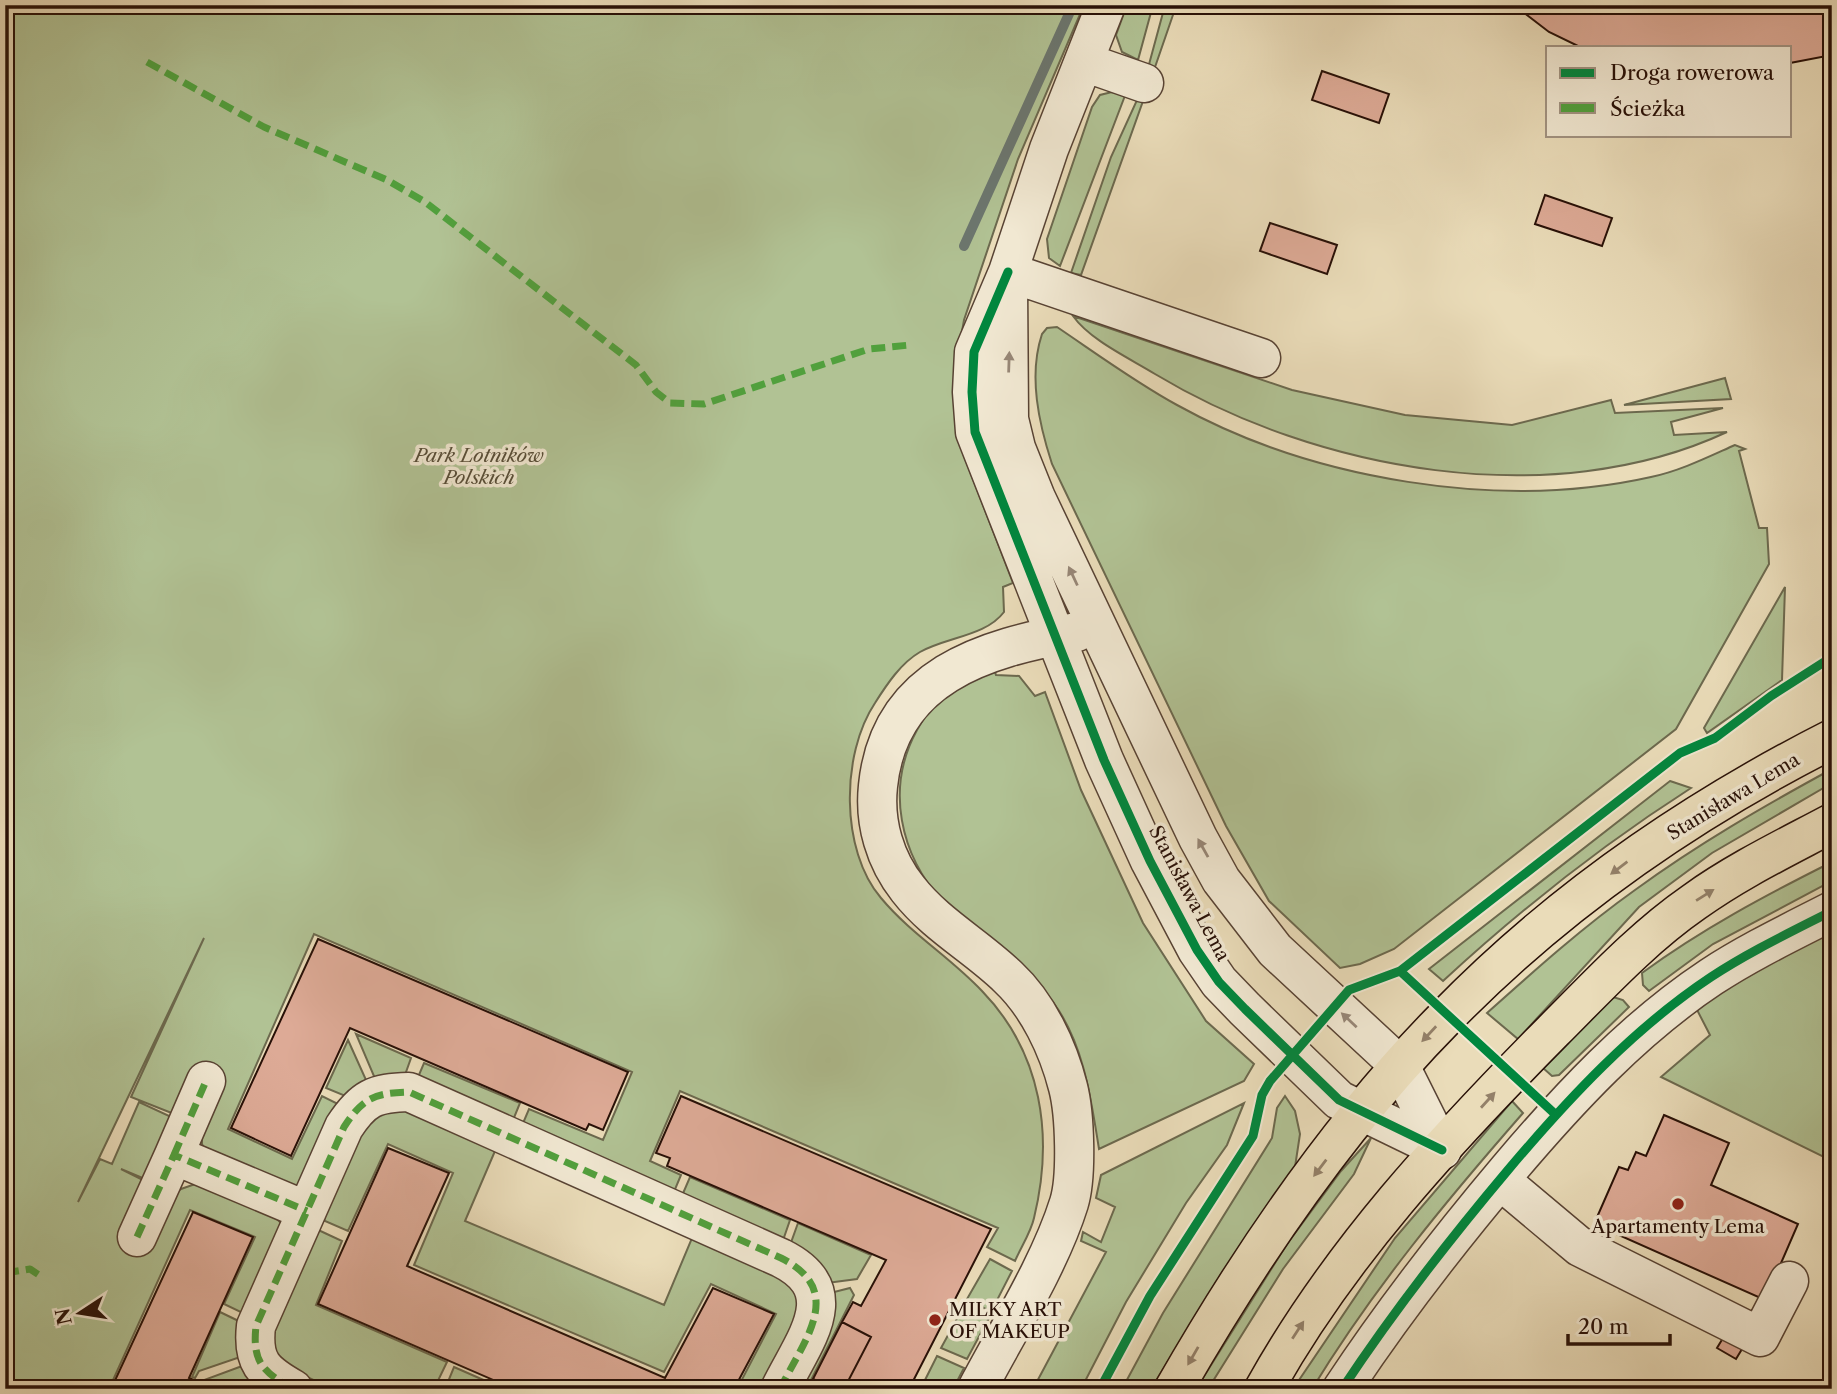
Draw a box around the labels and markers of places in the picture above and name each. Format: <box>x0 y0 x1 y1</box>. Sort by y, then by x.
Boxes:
marker: Apartamenty Lema <box>1670 1196 1686 1212</box>
place label: Apartamenty Lema <box>1590 1215 1765 1238</box>
place label: MILKY ART OF MAKEUP <box>949 1298 1070 1343</box>
marker: MILKY ART OF MAKEUP <box>927 1312 943 1328</box>

